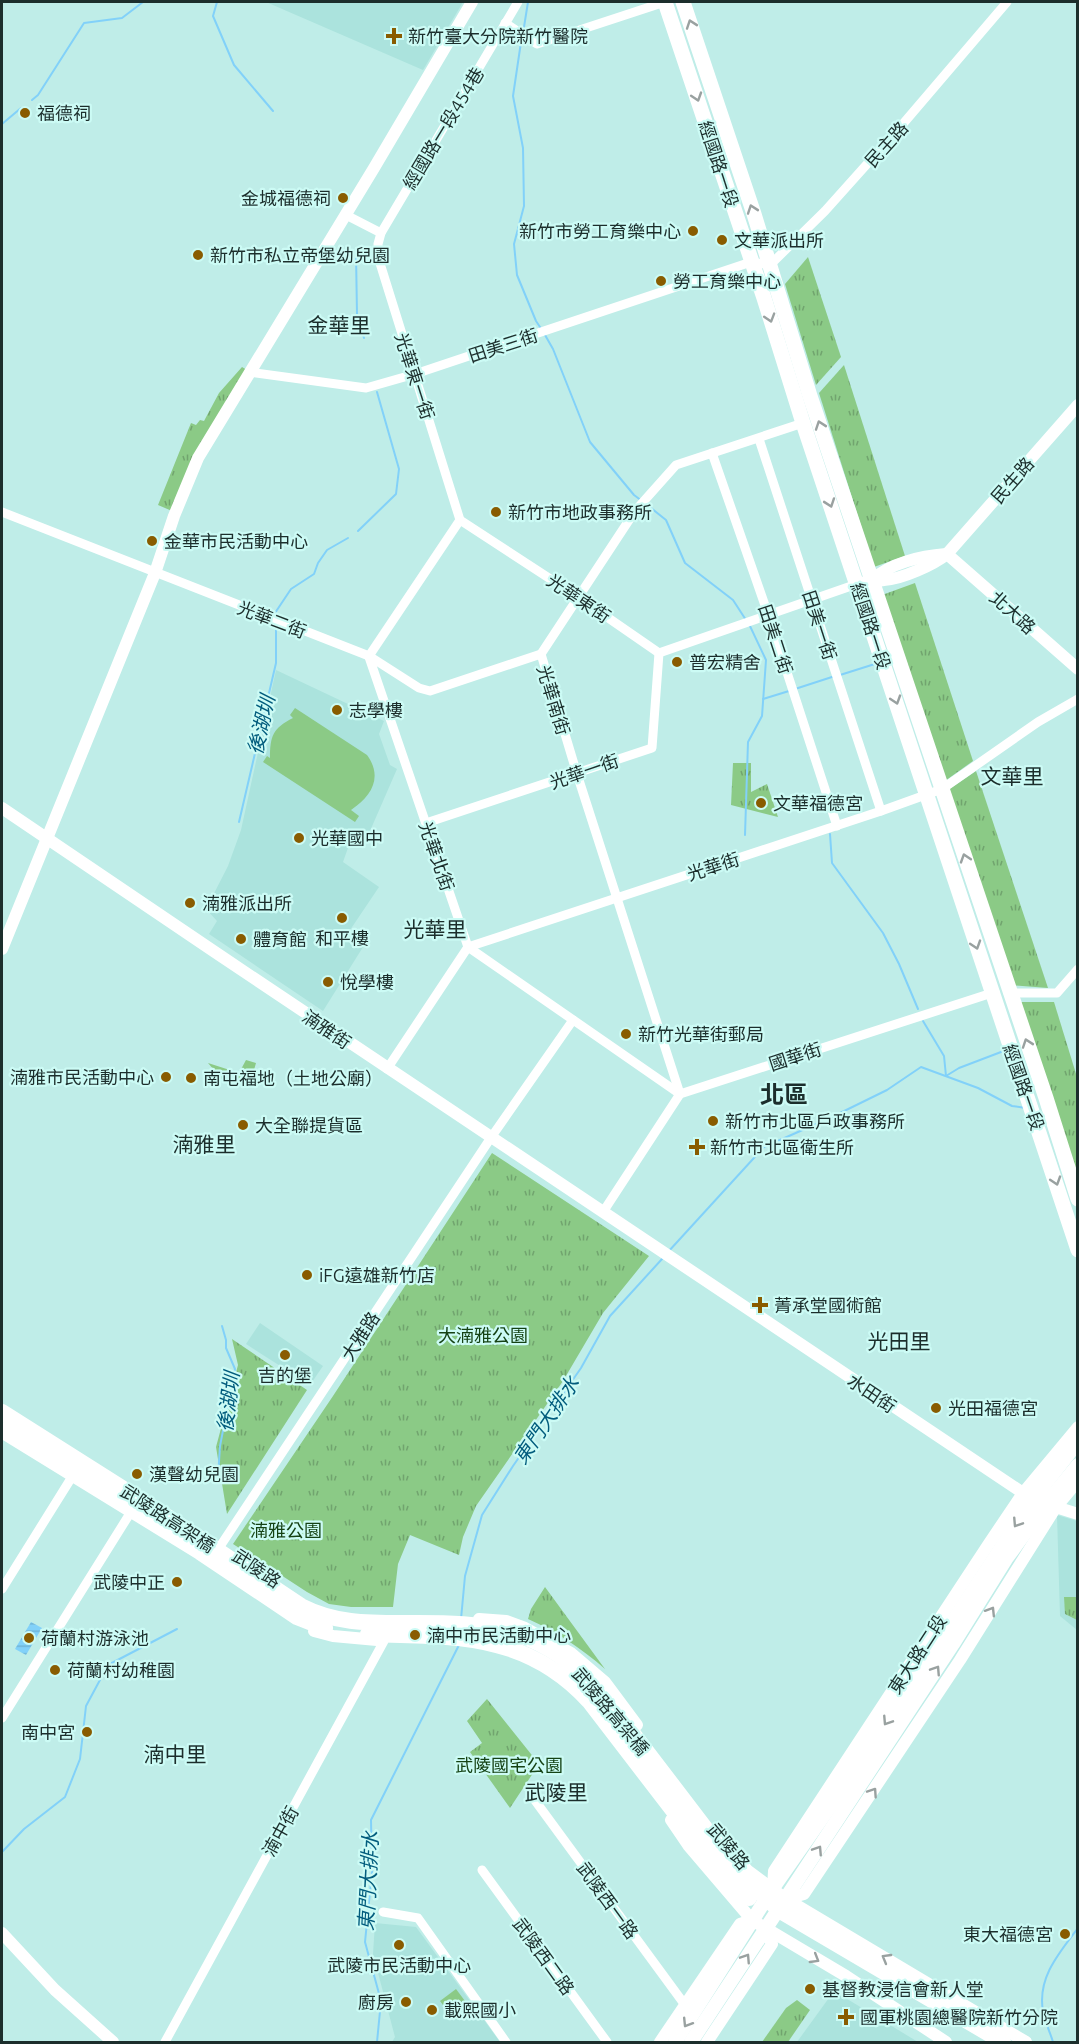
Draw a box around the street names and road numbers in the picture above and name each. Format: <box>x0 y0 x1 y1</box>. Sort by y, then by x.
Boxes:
street label: 經國路一段454巷 <box>399 64 487 192</box>
street label: 民主路 <box>861 117 911 171</box>
street label: 經國路一段 <box>696 118 742 210</box>
street label: 田美三街 <box>466 324 540 366</box>
street label: 光華東一街 <box>392 330 438 422</box>
street label: 民生路 <box>987 453 1037 507</box>
street label: 光華東街 <box>544 570 614 626</box>
street label: 經國路一段 <box>848 580 894 672</box>
street label: 北大路 <box>986 587 1040 637</box>
street label: 田美一街 <box>799 588 841 662</box>
street label: 光華二街 <box>235 597 309 641</box>
street label: 田美二街 <box>755 602 797 676</box>
street label: 光華南街 <box>534 663 574 737</box>
street label: 光華一街 <box>547 750 621 792</box>
street label: 光華北街 <box>416 819 458 893</box>
street label: 光華街 <box>684 848 742 884</box>
street label: 湳雅街 <box>299 1006 355 1052</box>
street label: 國華街 <box>766 1038 824 1074</box>
street label: 經國路一段 <box>1000 1041 1048 1133</box>
street label: 大雅路 <box>337 1308 383 1364</box>
street label: 水田街 <box>844 1370 900 1416</box>
street label: 武陵路高架橋 <box>117 1480 219 1556</box>
street label: 武陵路 <box>229 1545 285 1591</box>
street label: 東大路二段 <box>884 1611 950 1697</box>
street label: 武陵路高架橋 <box>569 1663 653 1759</box>
street label: 湳中街 <box>258 1803 302 1859</box>
street label: 武陵路 <box>704 1819 754 1873</box>
street label: 武陵西一路 <box>573 1858 643 1942</box>
street label: 武陵西二路 <box>509 1914 579 1998</box>

